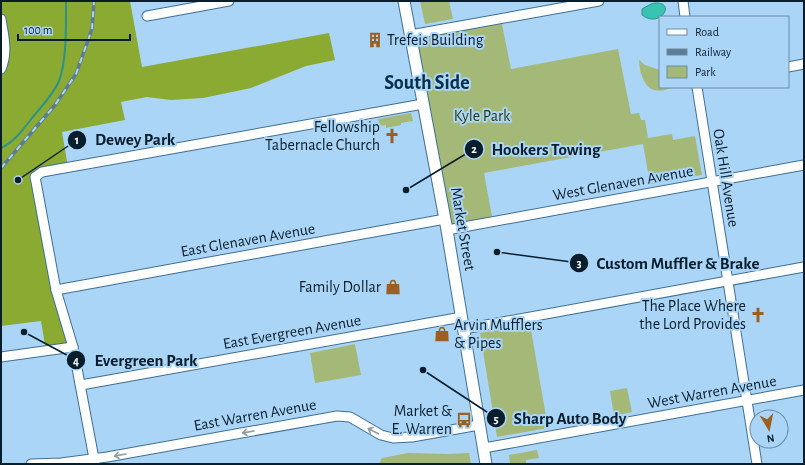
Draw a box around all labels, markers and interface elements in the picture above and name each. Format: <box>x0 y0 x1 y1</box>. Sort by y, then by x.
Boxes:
scale bar <box>18 16 130 42</box>
legend <box>659 16 789 88</box>
text: 100 m <box>24 24 52 36</box>
text: Road <box>695 26 719 38</box>
building icon: Trefeis Building <box>366 31 384 49</box>
place label: Trefeis Building <box>387 32 484 48</box>
text: Railway <box>695 46 731 59</box>
text: Park <box>695 66 716 78</box>
district label: South Side <box>384 73 470 93</box>
park label: Kyle Park <box>454 108 511 125</box>
place label: Fellowship Tabernacle Church <box>265 119 380 153</box>
callout: Dewey Park <box>67 125 183 154</box>
church icon: Fellowship Tabernacle Church <box>383 127 401 145</box>
street label: Oak Hill Avenue <box>710 128 742 228</box>
text: Dewey Park <box>95 131 176 149</box>
text: 1 <box>75 134 79 146</box>
callout: Hookers Towing <box>464 134 609 163</box>
text: Hookers Towing <box>492 141 601 158</box>
text: 2 <box>471 143 477 155</box>
street label: West Glenaven Avenue <box>552 163 694 203</box>
street label: Market Street <box>448 186 478 272</box>
street label: East Glenaven Avenue <box>180 220 316 260</box>
callout: Custom Muffler & Brake <box>569 248 768 277</box>
text: Custom Muffler & Brake <box>596 255 760 272</box>
text: 3 <box>576 257 582 269</box>
shop icon: Family Dollar <box>384 278 402 296</box>
place label: Family Dollar <box>299 279 382 296</box>
place label: The Place Where the Lord Provides <box>639 298 746 332</box>
church icon: The Place Where the Lord Provides <box>749 306 767 324</box>
street label: East Evergreen Avenue <box>222 312 362 352</box>
place label: Arvin Mufflers & Pipes <box>454 317 543 351</box>
shop icon: Arvin Mufflers & Pipes <box>433 325 451 343</box>
callout: Evergreen Park <box>66 346 205 375</box>
text: Evergreen Park <box>95 352 198 369</box>
text: 4 <box>73 355 79 367</box>
street label: West Warren Avenue <box>646 373 778 411</box>
street label: East Warren Avenue <box>192 396 318 434</box>
place label: Market & E. Warren <box>391 403 452 437</box>
callout: Sharp Auto Body <box>486 404 635 433</box>
north arrow <box>749 409 789 449</box>
text: Sharp Auto Body <box>514 410 627 428</box>
bus stop icon: Market & E. Warren <box>455 411 473 429</box>
text: 5 <box>493 413 499 425</box>
one-way arrow <box>367 426 379 434</box>
one-way arrow <box>242 428 255 436</box>
text: N <box>766 432 775 444</box>
one-way arrow <box>114 451 127 459</box>

